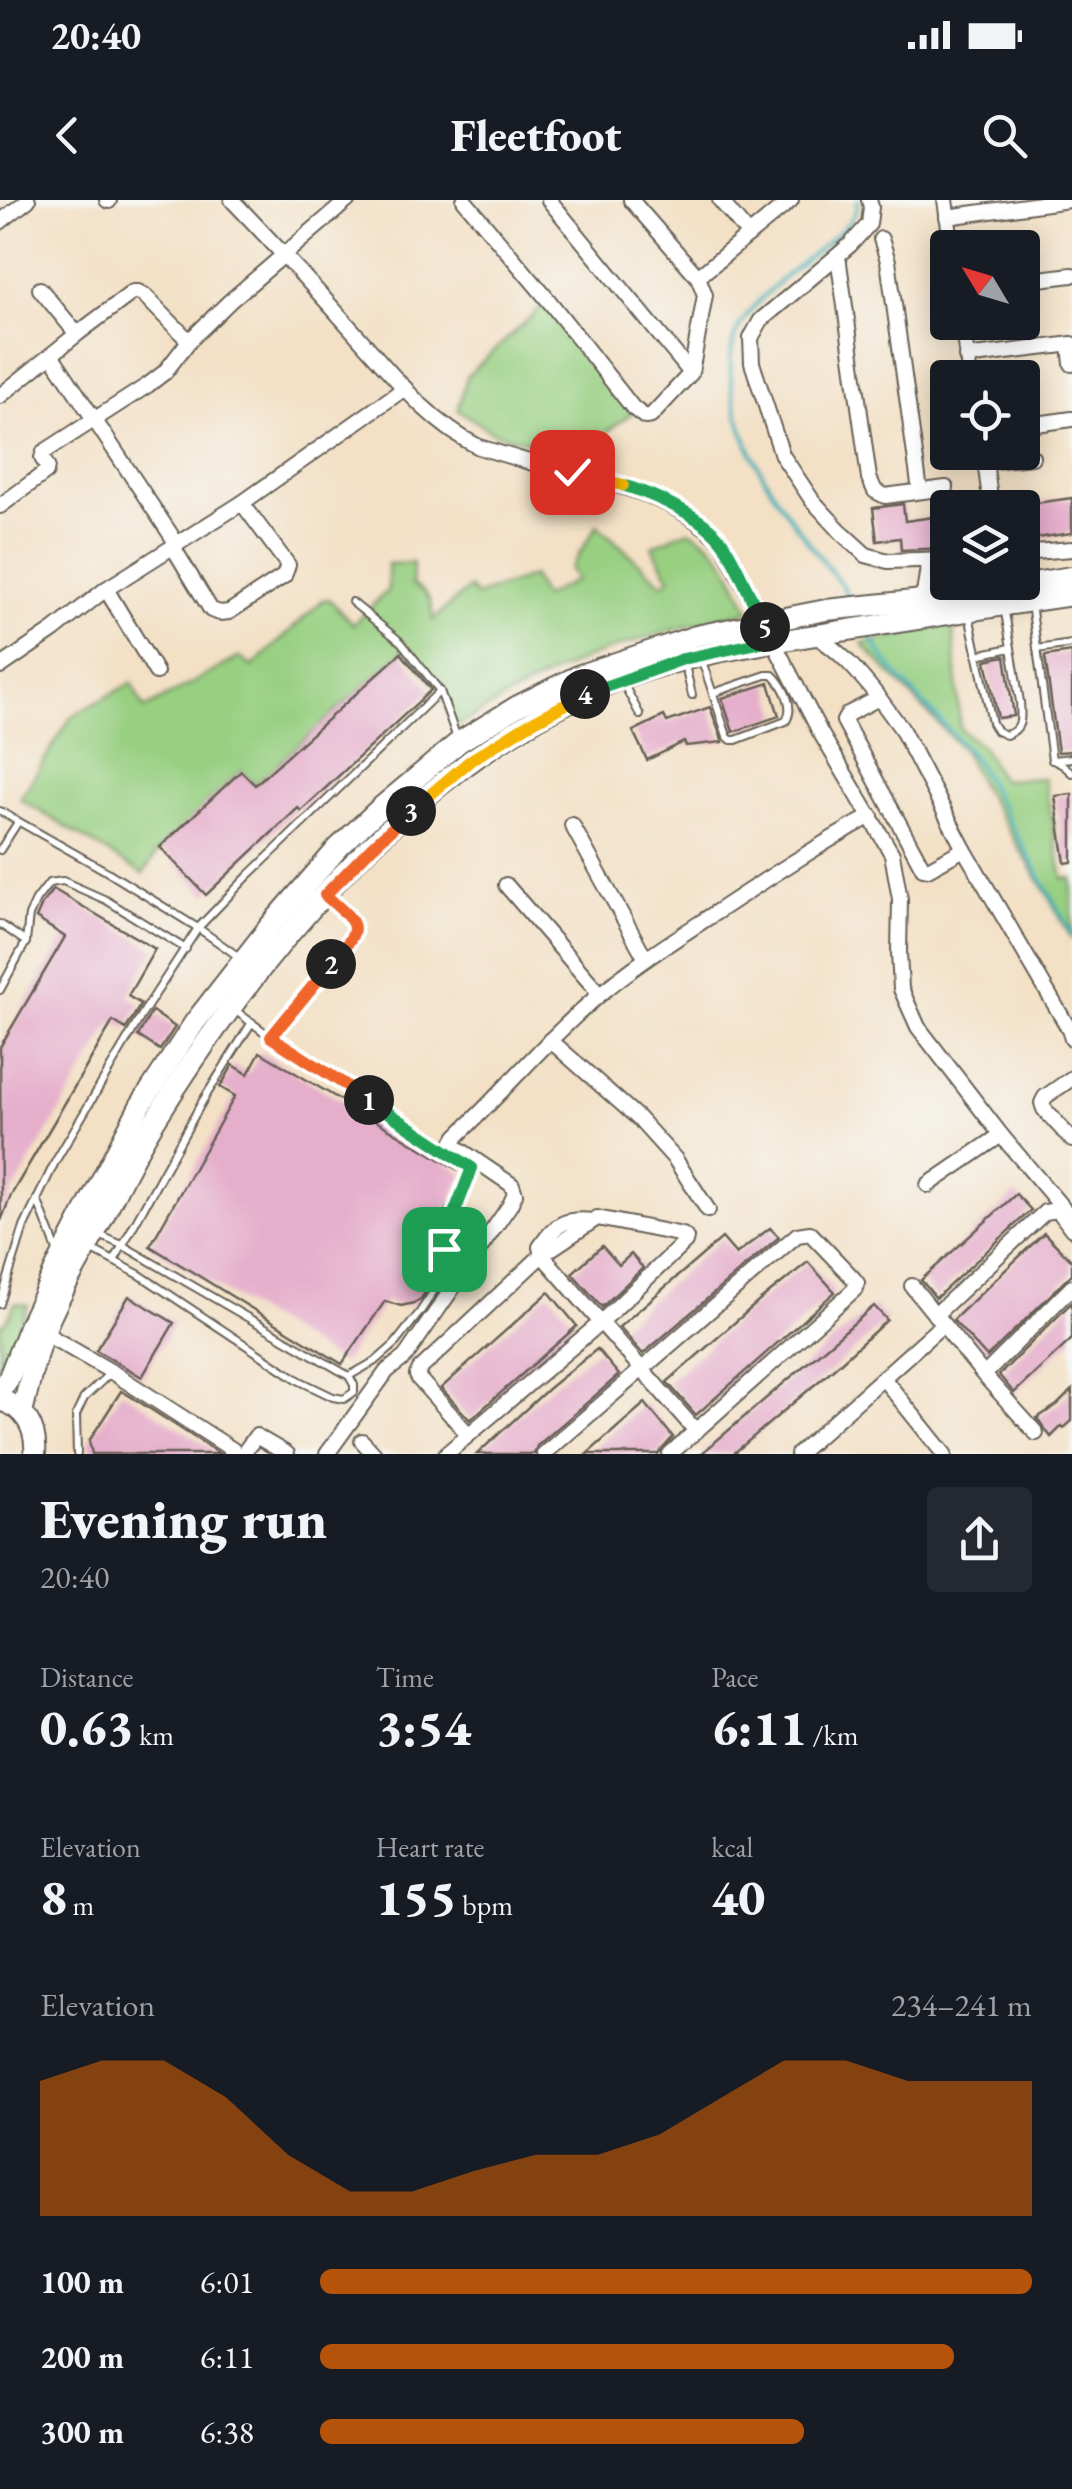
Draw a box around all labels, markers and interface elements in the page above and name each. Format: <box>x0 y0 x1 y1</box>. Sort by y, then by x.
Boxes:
text: 20:40 <box>50 11 141 60</box>
text: Fleetfoot <box>451 106 621 164</box>
icon: back <box>40 108 95 163</box>
icon: search <box>977 108 1032 163</box>
north arrow <box>930 230 1040 340</box>
map controls <box>930 230 1040 600</box>
button: locate <box>930 360 1040 470</box>
pin <box>530 430 615 515</box>
icon: check <box>545 445 600 500</box>
button: layers <box>930 490 1040 600</box>
pin: 5 <box>740 602 790 652</box>
text: 5 <box>758 609 772 645</box>
pin: 4 <box>560 669 610 719</box>
text: 4 <box>578 676 592 712</box>
pin: 3 <box>386 786 436 836</box>
text: 3 <box>404 793 418 829</box>
pin: 2 <box>306 939 356 989</box>
text: 2 <box>324 946 338 982</box>
pin: 1 <box>344 1075 394 1125</box>
text: 1 <box>362 1082 376 1118</box>
pin <box>402 1207 487 1292</box>
icon: arrive <box>417 1222 472 1277</box>
text: Evening run <box>40 1483 327 1554</box>
button: share <box>927 1487 1032 1592</box>
text: 20:40 <box>40 1556 109 1598</box>
text: Distance <box>40 1659 134 1695</box>
text: Time <box>376 1659 434 1695</box>
text: Pace <box>711 1659 758 1695</box>
text: 0.63 <box>40 1695 134 1760</box>
text: 3:54 <box>376 1695 471 1760</box>
text: 6:11 <box>711 1695 807 1760</box>
text: km <box>134 1717 174 1753</box>
text: /km <box>807 1717 858 1753</box>
text: Elevation <box>40 1829 141 1865</box>
text: Heart rate <box>376 1829 484 1865</box>
text: kcal <box>711 1829 753 1865</box>
text: 8 <box>40 1865 67 1930</box>
text: 155 <box>376 1865 457 1930</box>
text: 40 <box>711 1865 765 1930</box>
text: m <box>67 1887 94 1923</box>
text: bpm <box>457 1887 513 1923</box>
text: Elevation <box>40 1984 155 2026</box>
text: 234–241 m <box>891 1984 1032 2026</box>
text: 100 m <box>40 2261 124 2303</box>
text: 6:01 <box>200 2261 254 2303</box>
text: 200 m <box>40 2336 124 2378</box>
text: 6:11 <box>200 2336 254 2378</box>
text: 300 m <box>40 2411 124 2453</box>
text: 6:38 <box>200 2411 254 2453</box>

